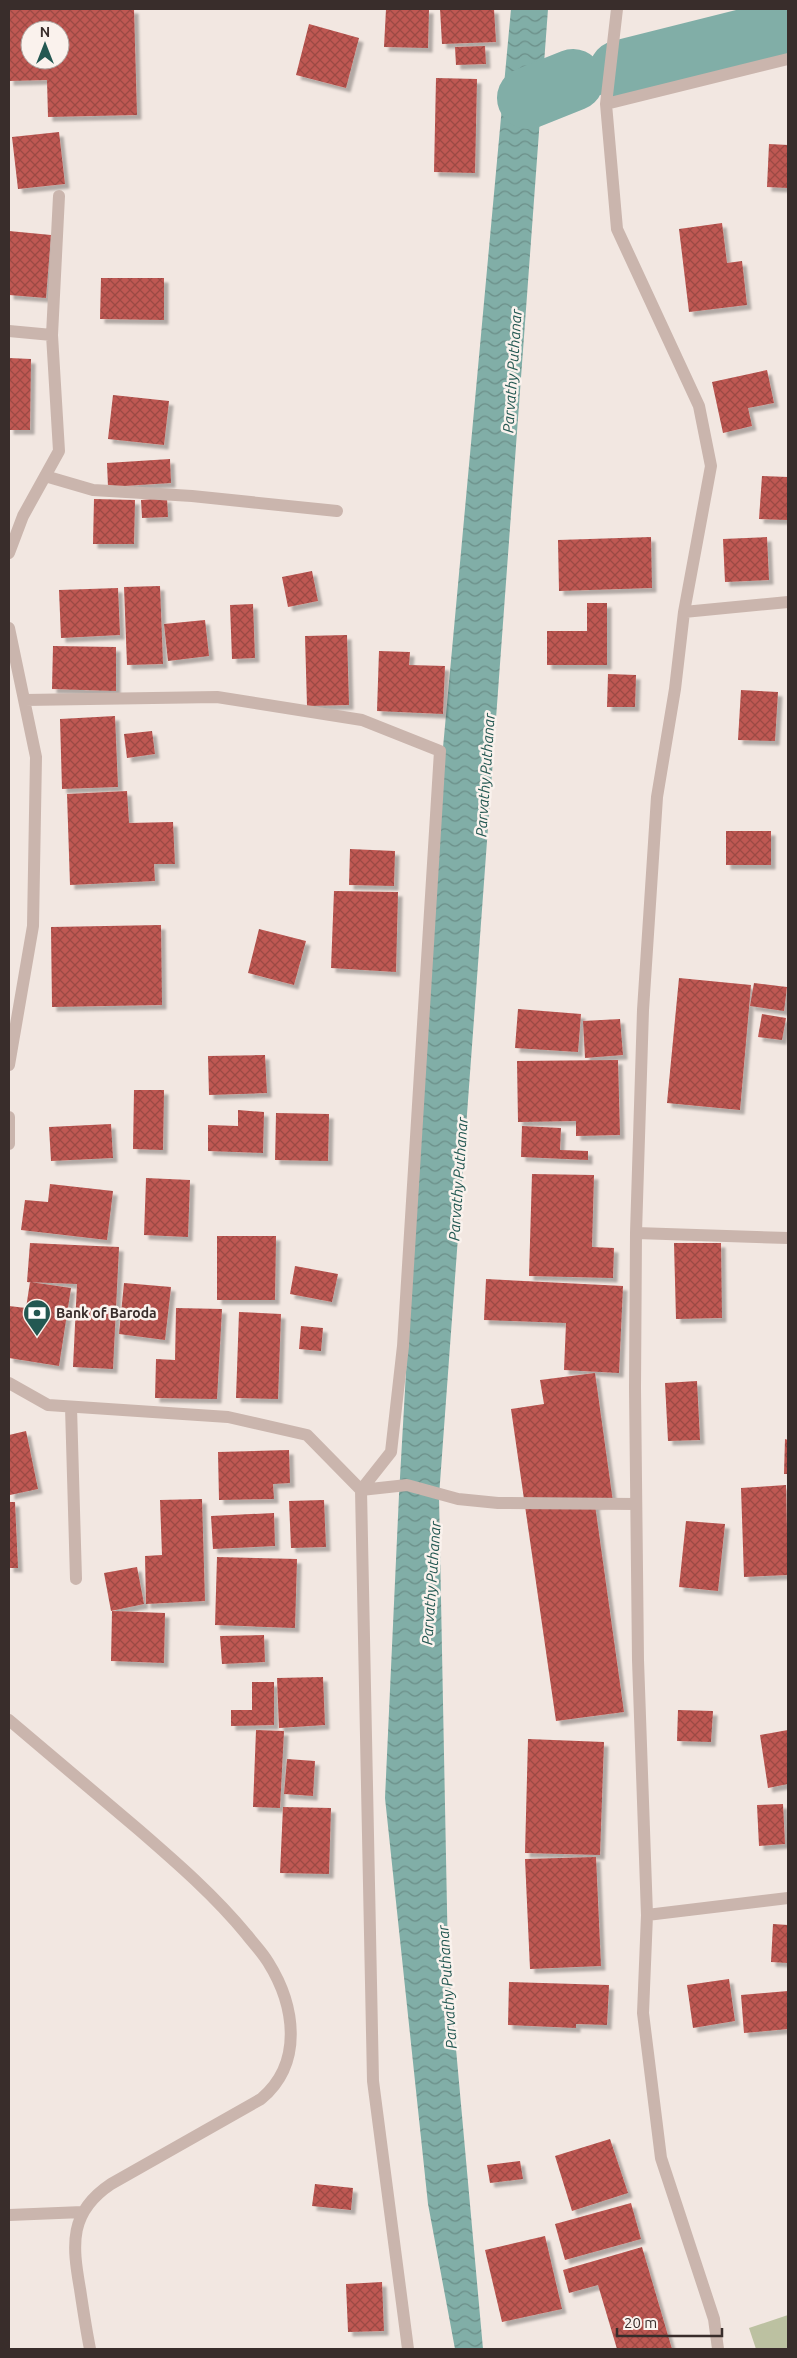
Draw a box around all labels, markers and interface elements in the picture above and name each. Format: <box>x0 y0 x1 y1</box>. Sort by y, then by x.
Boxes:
north arrow <box>20 20 70 70</box>
text: N <box>40 24 50 40</box>
water label: Parvathy Puthanar <box>499 307 525 433</box>
water label: Parvathy Puthanar <box>472 711 498 837</box>
water label: Parvathy Puthanar <box>445 1115 471 1241</box>
bank icon: Bank of Baroda <box>22 1298 52 1337</box>
place label: Bank of Baroda <box>56 1305 157 1321</box>
water label: Parvathy Puthanar <box>418 1519 444 1645</box>
water label: Parvathy Puthanar <box>434 1923 460 2049</box>
scale bar <box>617 2306 722 2338</box>
text: 20 m <box>624 2314 657 2331</box>

